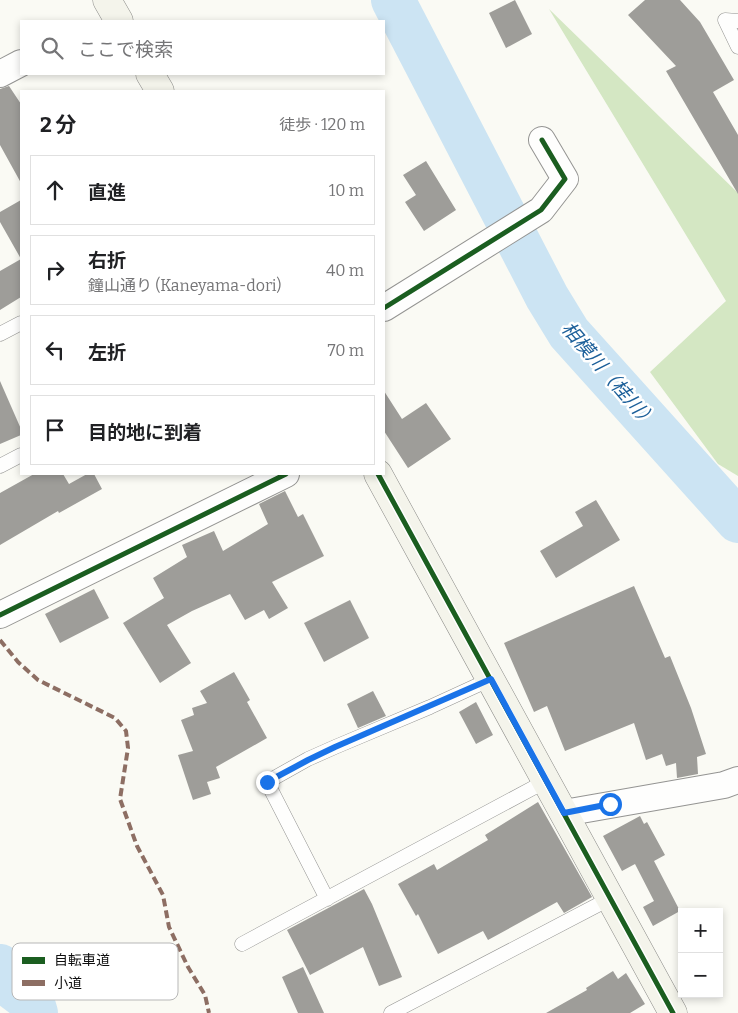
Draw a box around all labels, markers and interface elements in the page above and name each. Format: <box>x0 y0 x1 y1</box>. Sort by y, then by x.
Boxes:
search box <box>20 20 385 75</box>
icon: search <box>38 34 66 62</box>
text: ここで検索 <box>78 38 173 61</box>
text: 2 分 <box>40 112 77 138</box>
text: 徒歩 · 120 m <box>279 115 365 134</box>
icon: ahead <box>41 176 69 204</box>
text: 直進 <box>88 181 126 204</box>
text: 10 m <box>329 181 364 200</box>
text: 右折 <box>88 249 126 272</box>
icon: right <box>41 256 69 284</box>
text: 40 m <box>326 261 364 280</box>
text: 鐘山通り (Kaneyama-dori) <box>88 276 282 295</box>
water label: 相模川（桂川） <box>557 317 661 433</box>
icon: left <box>41 336 69 364</box>
text: 左折 <box>88 341 126 364</box>
text: 70 m <box>328 341 364 360</box>
icon: arrive <box>41 416 69 444</box>
text: 目的地に到着 <box>88 421 202 444</box>
route end <box>256 771 279 794</box>
route start <box>599 793 622 816</box>
map controls <box>678 908 723 998</box>
button: + <box>678 908 723 953</box>
legend <box>12 943 178 1000</box>
text: 自転車道 <box>54 952 110 969</box>
button: − <box>678 953 723 998</box>
text: 小道 <box>54 975 82 992</box>

